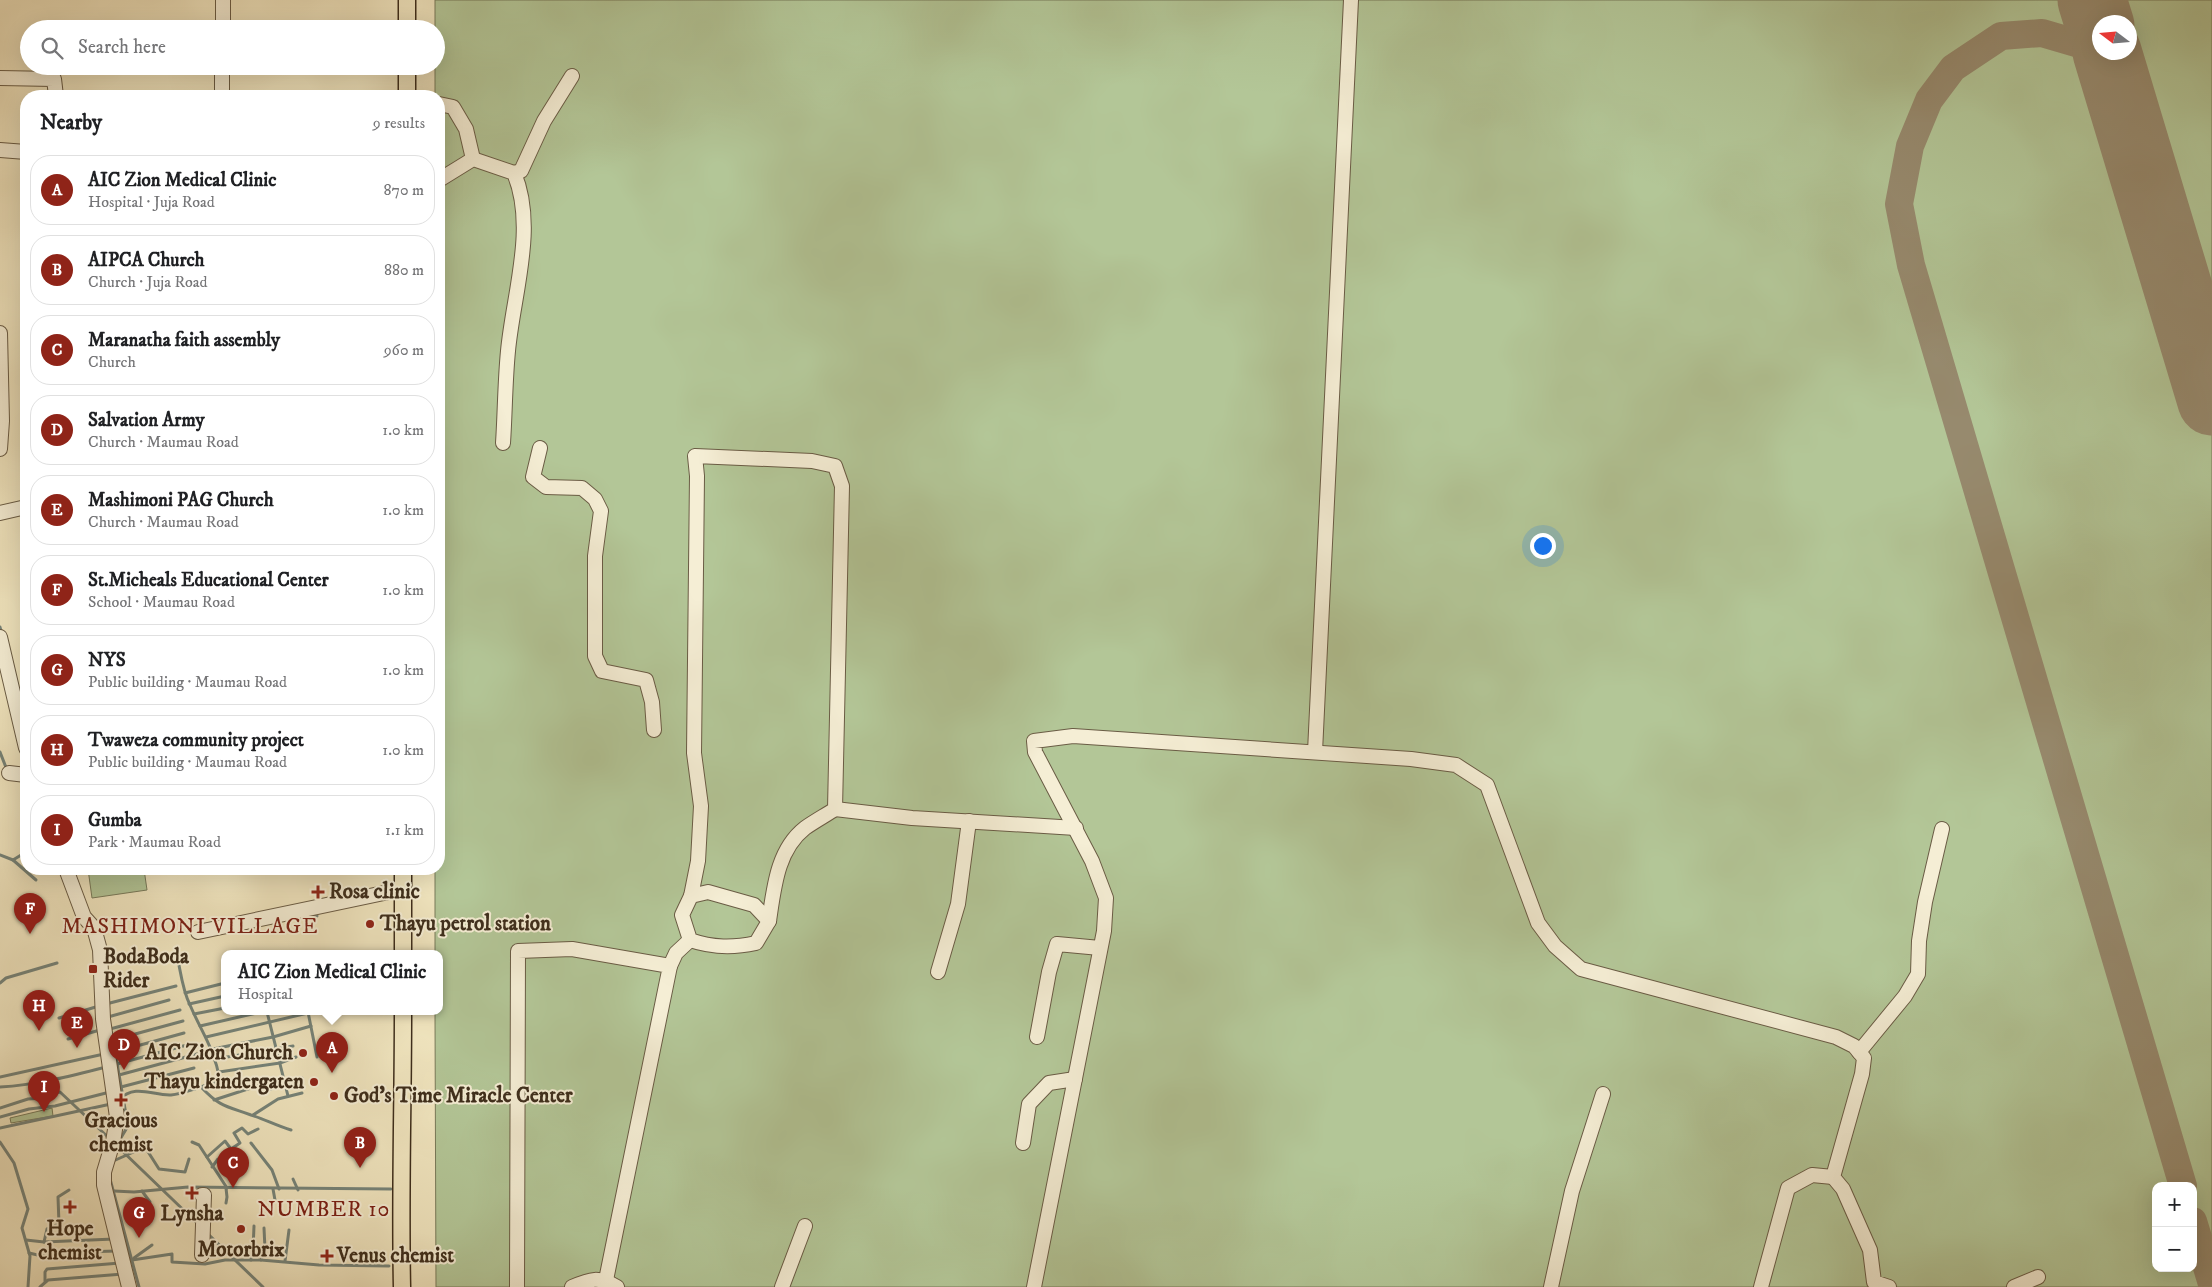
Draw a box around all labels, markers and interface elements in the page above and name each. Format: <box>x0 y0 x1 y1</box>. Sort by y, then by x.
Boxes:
north arrow <box>2092 15 2137 60</box>
search box <box>20 20 445 75</box>
icon: search <box>38 34 66 62</box>
text: Search here <box>78 36 166 59</box>
text: Nearby <box>40 110 102 136</box>
text: 9 results <box>373 113 425 133</box>
text: AIC Zion Medical Clinic <box>88 169 276 192</box>
text: A <box>52 180 62 200</box>
text: 870 m <box>384 180 424 200</box>
text: Hospital · Juja Road <box>88 192 215 212</box>
text: AIPCA Church <box>88 249 205 272</box>
text: B <box>52 260 62 280</box>
text: 880 m <box>384 260 424 280</box>
text: Church · Juja Road <box>88 272 208 292</box>
text: Maranatha faith assembly <box>88 329 280 352</box>
text: C <box>52 340 62 360</box>
text: 960 m <box>384 340 424 360</box>
text: Church <box>88 352 136 372</box>
text: Salvation Army <box>88 409 205 432</box>
text: D <box>51 420 63 440</box>
text: 1.0 km <box>382 420 424 440</box>
text: Church · Maumau Road <box>88 432 239 452</box>
text: Mashimoni PAG Church <box>88 489 274 512</box>
text: E <box>51 500 63 520</box>
text: 1.0 km <box>382 500 424 520</box>
text: Church · Maumau Road <box>88 512 239 532</box>
your location <box>1530 533 1556 559</box>
text: St.Micheals Educational Center <box>88 569 329 592</box>
text: F <box>52 580 62 600</box>
text: 1.0 km <box>382 580 424 600</box>
text: School · Maumau Road <box>88 592 235 612</box>
text: NYS <box>88 649 126 672</box>
text: G <box>51 660 63 680</box>
text: 1.0 km <box>382 660 424 680</box>
text: Public building · Maumau Road <box>88 672 287 692</box>
text: Twaweza community project <box>88 729 304 752</box>
text: H <box>50 740 64 760</box>
text: 1.0 km <box>382 740 424 760</box>
text: Public building · Maumau Road <box>88 752 287 772</box>
text: Gumba <box>88 809 142 832</box>
text: I <box>54 820 60 840</box>
text: 1.1 km <box>385 820 424 840</box>
text: Park · Maumau Road <box>88 832 221 852</box>
place label: Rosa clinic <box>329 879 420 905</box>
marker: Rosa clinic <box>311 885 325 899</box>
pin: F <box>14 893 46 934</box>
place label: Thayu petrol station <box>379 911 552 937</box>
district label: MASHIMONI VILLAGE <box>61 913 319 940</box>
marker: Thayu petrol station <box>364 918 376 930</box>
place label: BodaBoda Rider <box>103 944 190 994</box>
popup <box>221 950 443 1015</box>
text: AIC Zion Medical Clinic <box>238 961 426 984</box>
marker: BodaBoda Rider <box>87 963 99 975</box>
text: Hospital <box>238 984 293 1004</box>
pin: H <box>23 990 55 1031</box>
pin: E <box>61 1007 93 1048</box>
pin: D <box>108 1029 140 1070</box>
pin: A <box>316 1032 348 1073</box>
place label: AIC Zion Church <box>144 1040 294 1066</box>
marker: AIC Zion Church <box>297 1047 309 1059</box>
place label: Thayu kindergaten <box>143 1069 305 1095</box>
pin: I <box>28 1071 60 1112</box>
marker: Thayu kindergaten <box>308 1076 320 1088</box>
place label: God's Time Miracle Center <box>344 1083 574 1109</box>
marker: God's Time Miracle Center <box>328 1090 340 1102</box>
marker: Gracious chemist <box>115 1094 127 1106</box>
place label: Gracious chemist <box>84 1108 158 1158</box>
pin: B <box>344 1127 376 1168</box>
pin: C <box>217 1147 249 1188</box>
map controls <box>2152 1182 2197 1272</box>
button: + <box>2152 1182 2197 1227</box>
marker: Lynsha <box>186 1187 198 1199</box>
district label: NUMBER 10 <box>258 1196 390 1223</box>
pin: G <box>123 1197 155 1238</box>
marker: Hope chemist <box>63 1200 77 1214</box>
place label: Lynsha <box>161 1201 224 1227</box>
place label: Hope chemist <box>38 1216 102 1266</box>
marker: Motorbrix <box>235 1223 247 1235</box>
button: − <box>2152 1227 2197 1272</box>
place label: Motorbrix <box>197 1237 285 1263</box>
place label: Venus chemist <box>336 1243 454 1269</box>
marker: Venus chemist <box>321 1250 333 1262</box>

